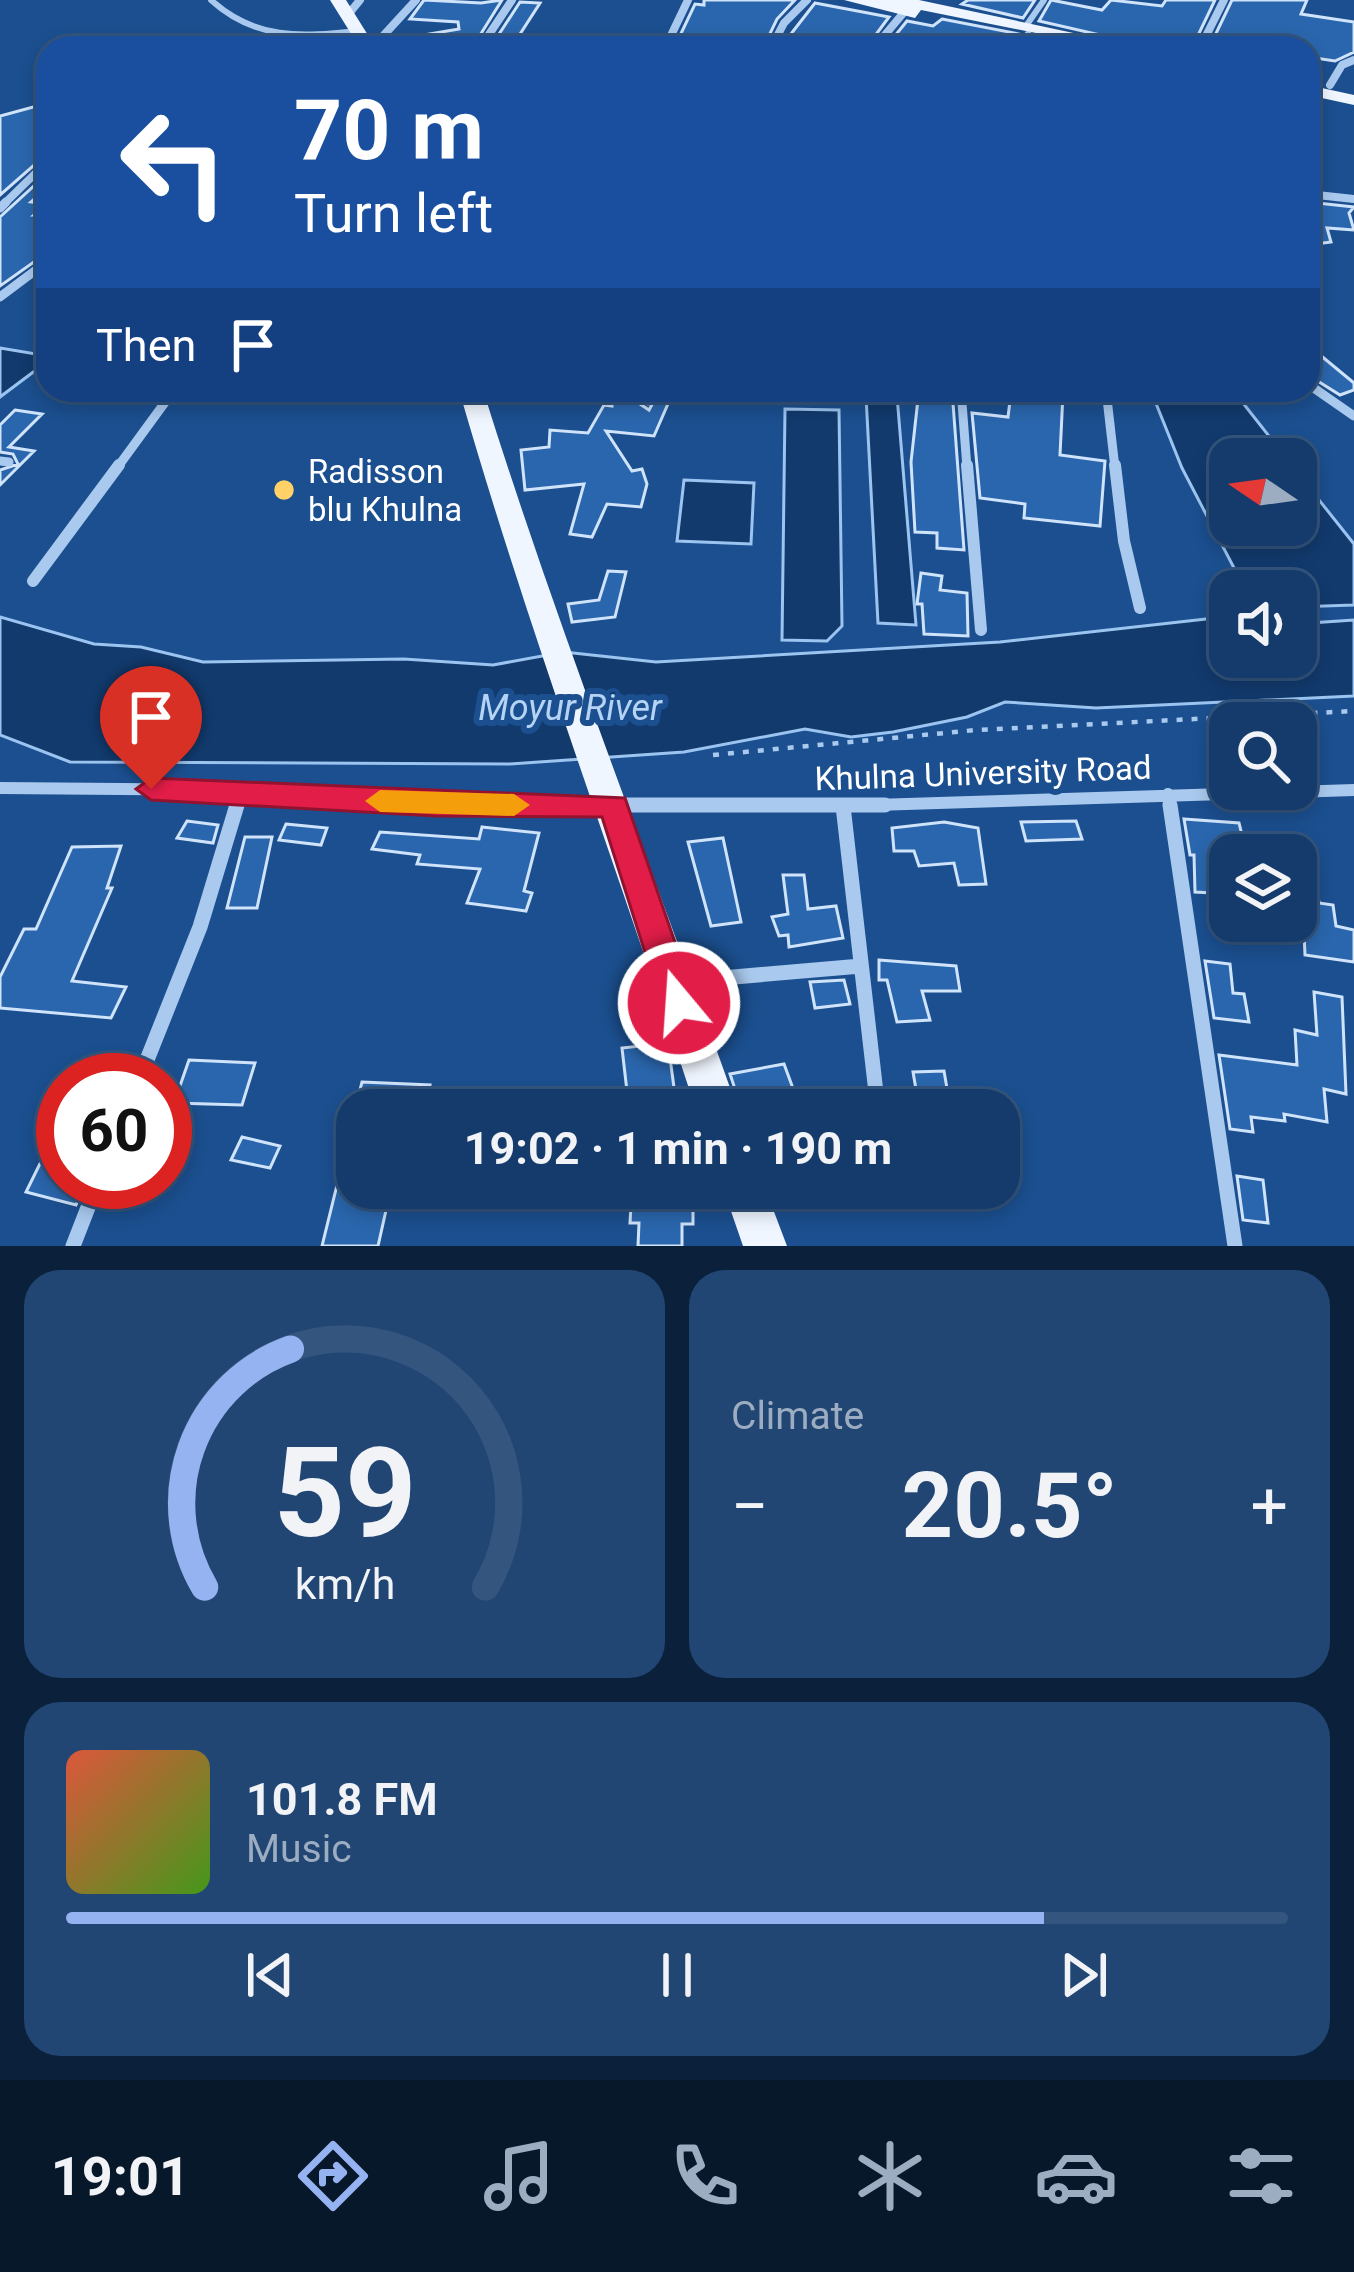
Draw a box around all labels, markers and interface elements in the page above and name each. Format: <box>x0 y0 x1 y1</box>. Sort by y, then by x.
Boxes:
text: 70 m <box>294 81 484 180</box>
icon: left <box>96 84 252 240</box>
text: Turn left <box>294 182 493 245</box>
icon: arrive <box>220 312 286 378</box>
text: Then <box>96 319 196 372</box>
north arrow <box>1209 438 1317 546</box>
map controls <box>1209 438 1317 942</box>
place label: Radisson blu Khulna <box>308 452 462 529</box>
marker: Radisson blu Khulna <box>271 477 297 503</box>
button: sound <box>1209 570 1317 678</box>
pin <box>100 666 202 789</box>
icon: arrive <box>118 684 184 750</box>
water label: Moyur River <box>478 687 663 729</box>
button: search <box>1209 702 1317 810</box>
street label: Khulna University Road <box>814 748 1152 798</box>
button: layers <box>1209 834 1317 942</box>
position arrow <box>616 940 742 1066</box>
speed limit sign: 60 <box>36 1053 192 1209</box>
text: 19:02 · 1 min · 190 m <box>464 1122 892 1175</box>
text: Climate <box>731 1393 864 1439</box>
text: 59 <box>273 1420 416 1566</box>
text: 20.5° <box>902 1454 1118 1559</box>
text: − <box>731 1468 769 1545</box>
text: + <box>1251 1468 1288 1545</box>
text: km/h <box>294 1559 395 1609</box>
text: 101.8 FM <box>246 1773 438 1826</box>
text: Music <box>246 1826 352 1872</box>
icon: previous <box>237 1942 303 2008</box>
icon: pause <box>644 1942 710 2008</box>
icon: next <box>1051 1942 1117 2008</box>
icon: directions <box>291 2134 375 2218</box>
icon: music <box>477 2134 561 2218</box>
icon: phone <box>663 2134 747 2218</box>
icon: climate <box>848 2134 932 2218</box>
icon: car <box>1034 2134 1118 2218</box>
icon: filters <box>1219 2134 1303 2218</box>
text: 19:01 <box>51 2145 190 2208</box>

